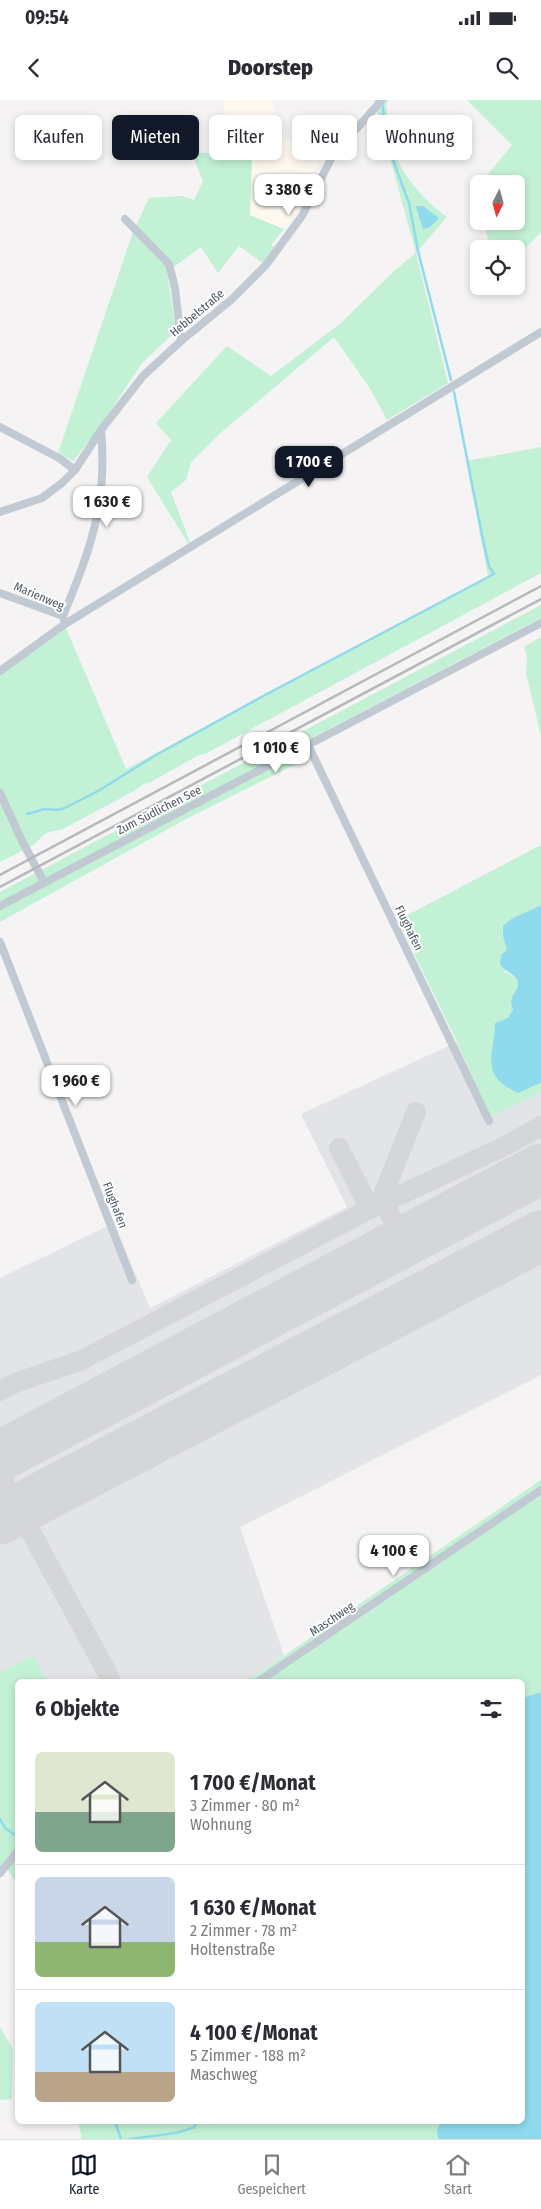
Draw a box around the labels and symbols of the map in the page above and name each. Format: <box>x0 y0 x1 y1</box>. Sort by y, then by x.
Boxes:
pin: 3 380 € <box>243 174 335 216</box>
north arrow <box>470 175 525 230</box>
street label: Hebbelstraße <box>167 286 227 340</box>
pin: 1 700 € <box>263 446 355 488</box>
pin: 1 630 € <box>61 486 153 528</box>
street label: Marienweg <box>12 579 67 613</box>
pin: 1 010 € <box>230 732 322 774</box>
street label: Zum Südlichen See <box>114 783 204 837</box>
street label: Flughafen <box>392 903 426 953</box>
pin: 1 960 € <box>30 1064 122 1107</box>
street label: Flughafen <box>100 1180 130 1230</box>
pin: 4 100 € <box>348 1534 440 1577</box>
street label: Maschweg <box>307 1599 357 1639</box>

